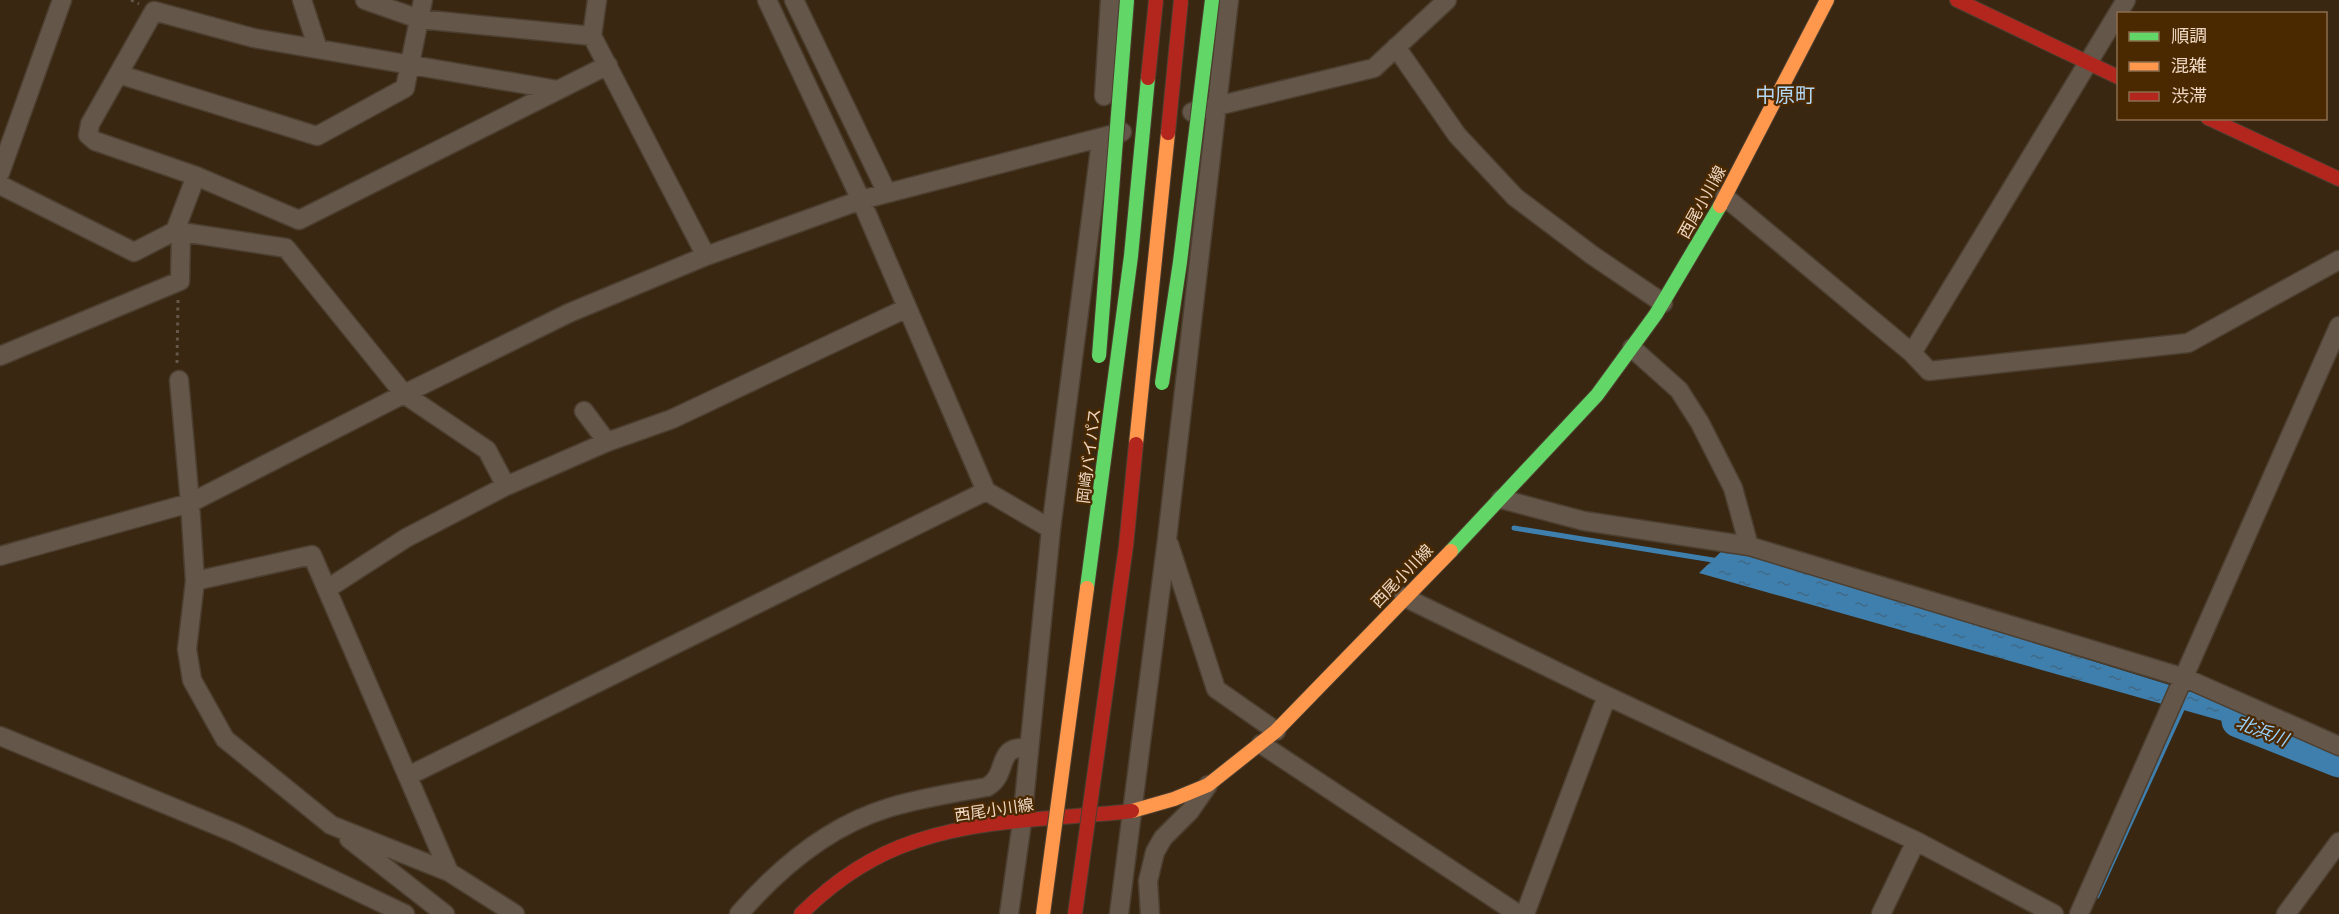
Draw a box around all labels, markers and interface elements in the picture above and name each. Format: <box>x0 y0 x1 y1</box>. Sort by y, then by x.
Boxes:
legend <box>2117 12 2327 120</box>
text: 順調 <box>2171 26 2207 46</box>
text: 混雑 <box>2171 56 2207 76</box>
district label: 中原町 <box>1755 84 1815 106</box>
text: 渋滞 <box>2171 86 2207 106</box>
street label: 西尾小川線 <box>1675 163 1729 241</box>
street label: 岡崎バイパス <box>1075 407 1103 505</box>
street label: 西尾小川線 <box>1368 541 1436 611</box>
water label: 北浜川 <box>2233 712 2293 751</box>
street label: 西尾小川線 <box>953 796 1035 824</box>

